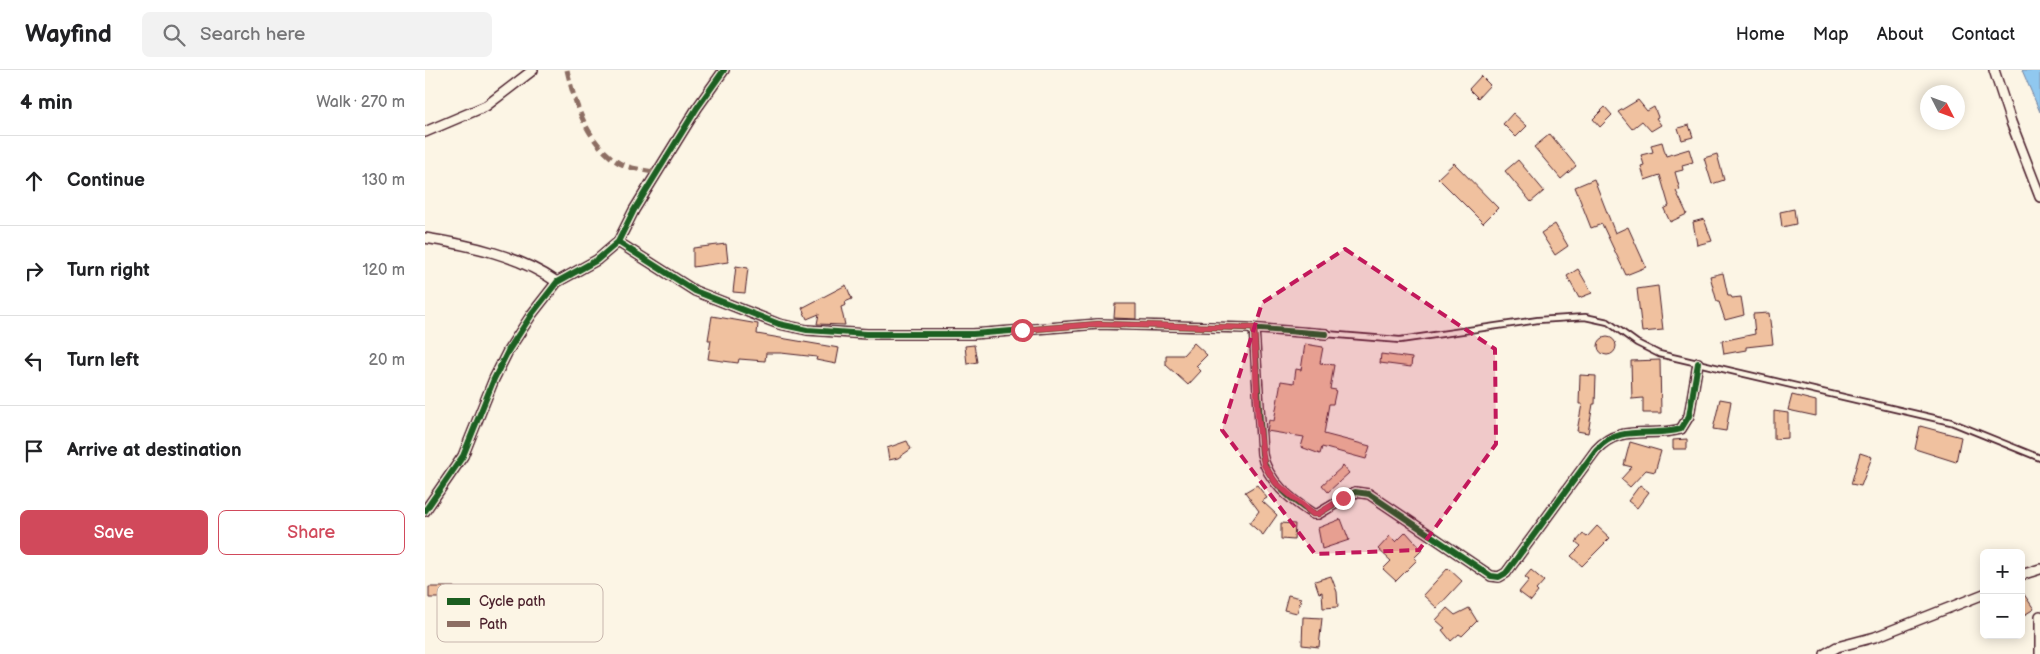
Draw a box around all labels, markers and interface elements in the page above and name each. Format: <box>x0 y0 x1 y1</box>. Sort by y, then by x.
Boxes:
search box <box>142 12 492 57</box>
text: Wayfind <box>25 20 112 49</box>
icon: search <box>160 21 188 49</box>
text: Search here <box>200 23 305 46</box>
text: Home <box>1736 24 1785 45</box>
text: Map <box>1813 24 1849 45</box>
text: About <box>1877 24 1924 45</box>
text: Contact <box>1952 24 2015 45</box>
north arrow <box>1920 85 1965 130</box>
text: 4 min <box>20 90 73 115</box>
text: Walk · 270 m <box>316 93 405 112</box>
icon: ahead <box>20 167 48 195</box>
text: Continue <box>67 169 145 192</box>
text: 130 m <box>362 171 405 190</box>
icon: right <box>20 257 48 285</box>
text: Turn right <box>67 259 150 282</box>
text: 120 m <box>362 261 405 280</box>
route start <box>1011 319 1034 342</box>
icon: left <box>20 347 48 375</box>
text: Turn left <box>67 349 139 372</box>
text: 20 m <box>369 351 405 370</box>
icon: arrive <box>20 437 48 465</box>
text: Arrive at destination <box>67 439 242 462</box>
route end <box>1332 487 1355 510</box>
button: Save <box>20 510 208 555</box>
button: Share <box>218 510 405 555</box>
map controls <box>1980 549 2025 639</box>
button: + <box>1980 549 2025 594</box>
legend <box>437 584 603 642</box>
text: Cycle path <box>479 593 546 610</box>
button: − <box>1980 594 2025 639</box>
text: Path <box>479 616 507 633</box>

